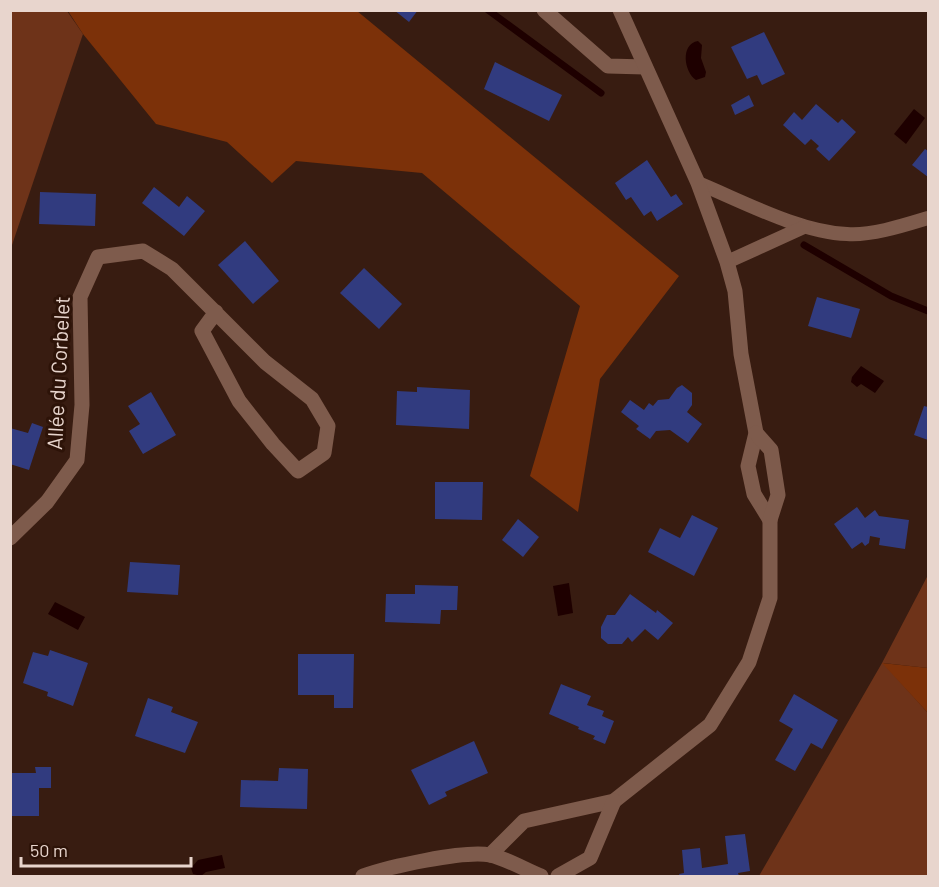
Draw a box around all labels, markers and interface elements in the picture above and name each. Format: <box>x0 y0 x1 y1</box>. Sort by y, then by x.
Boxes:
street label: Allée du Corbelet <box>41 295 74 450</box>
scale bar <box>21 830 190 868</box>
text: 50 m <box>30 839 68 861</box>

